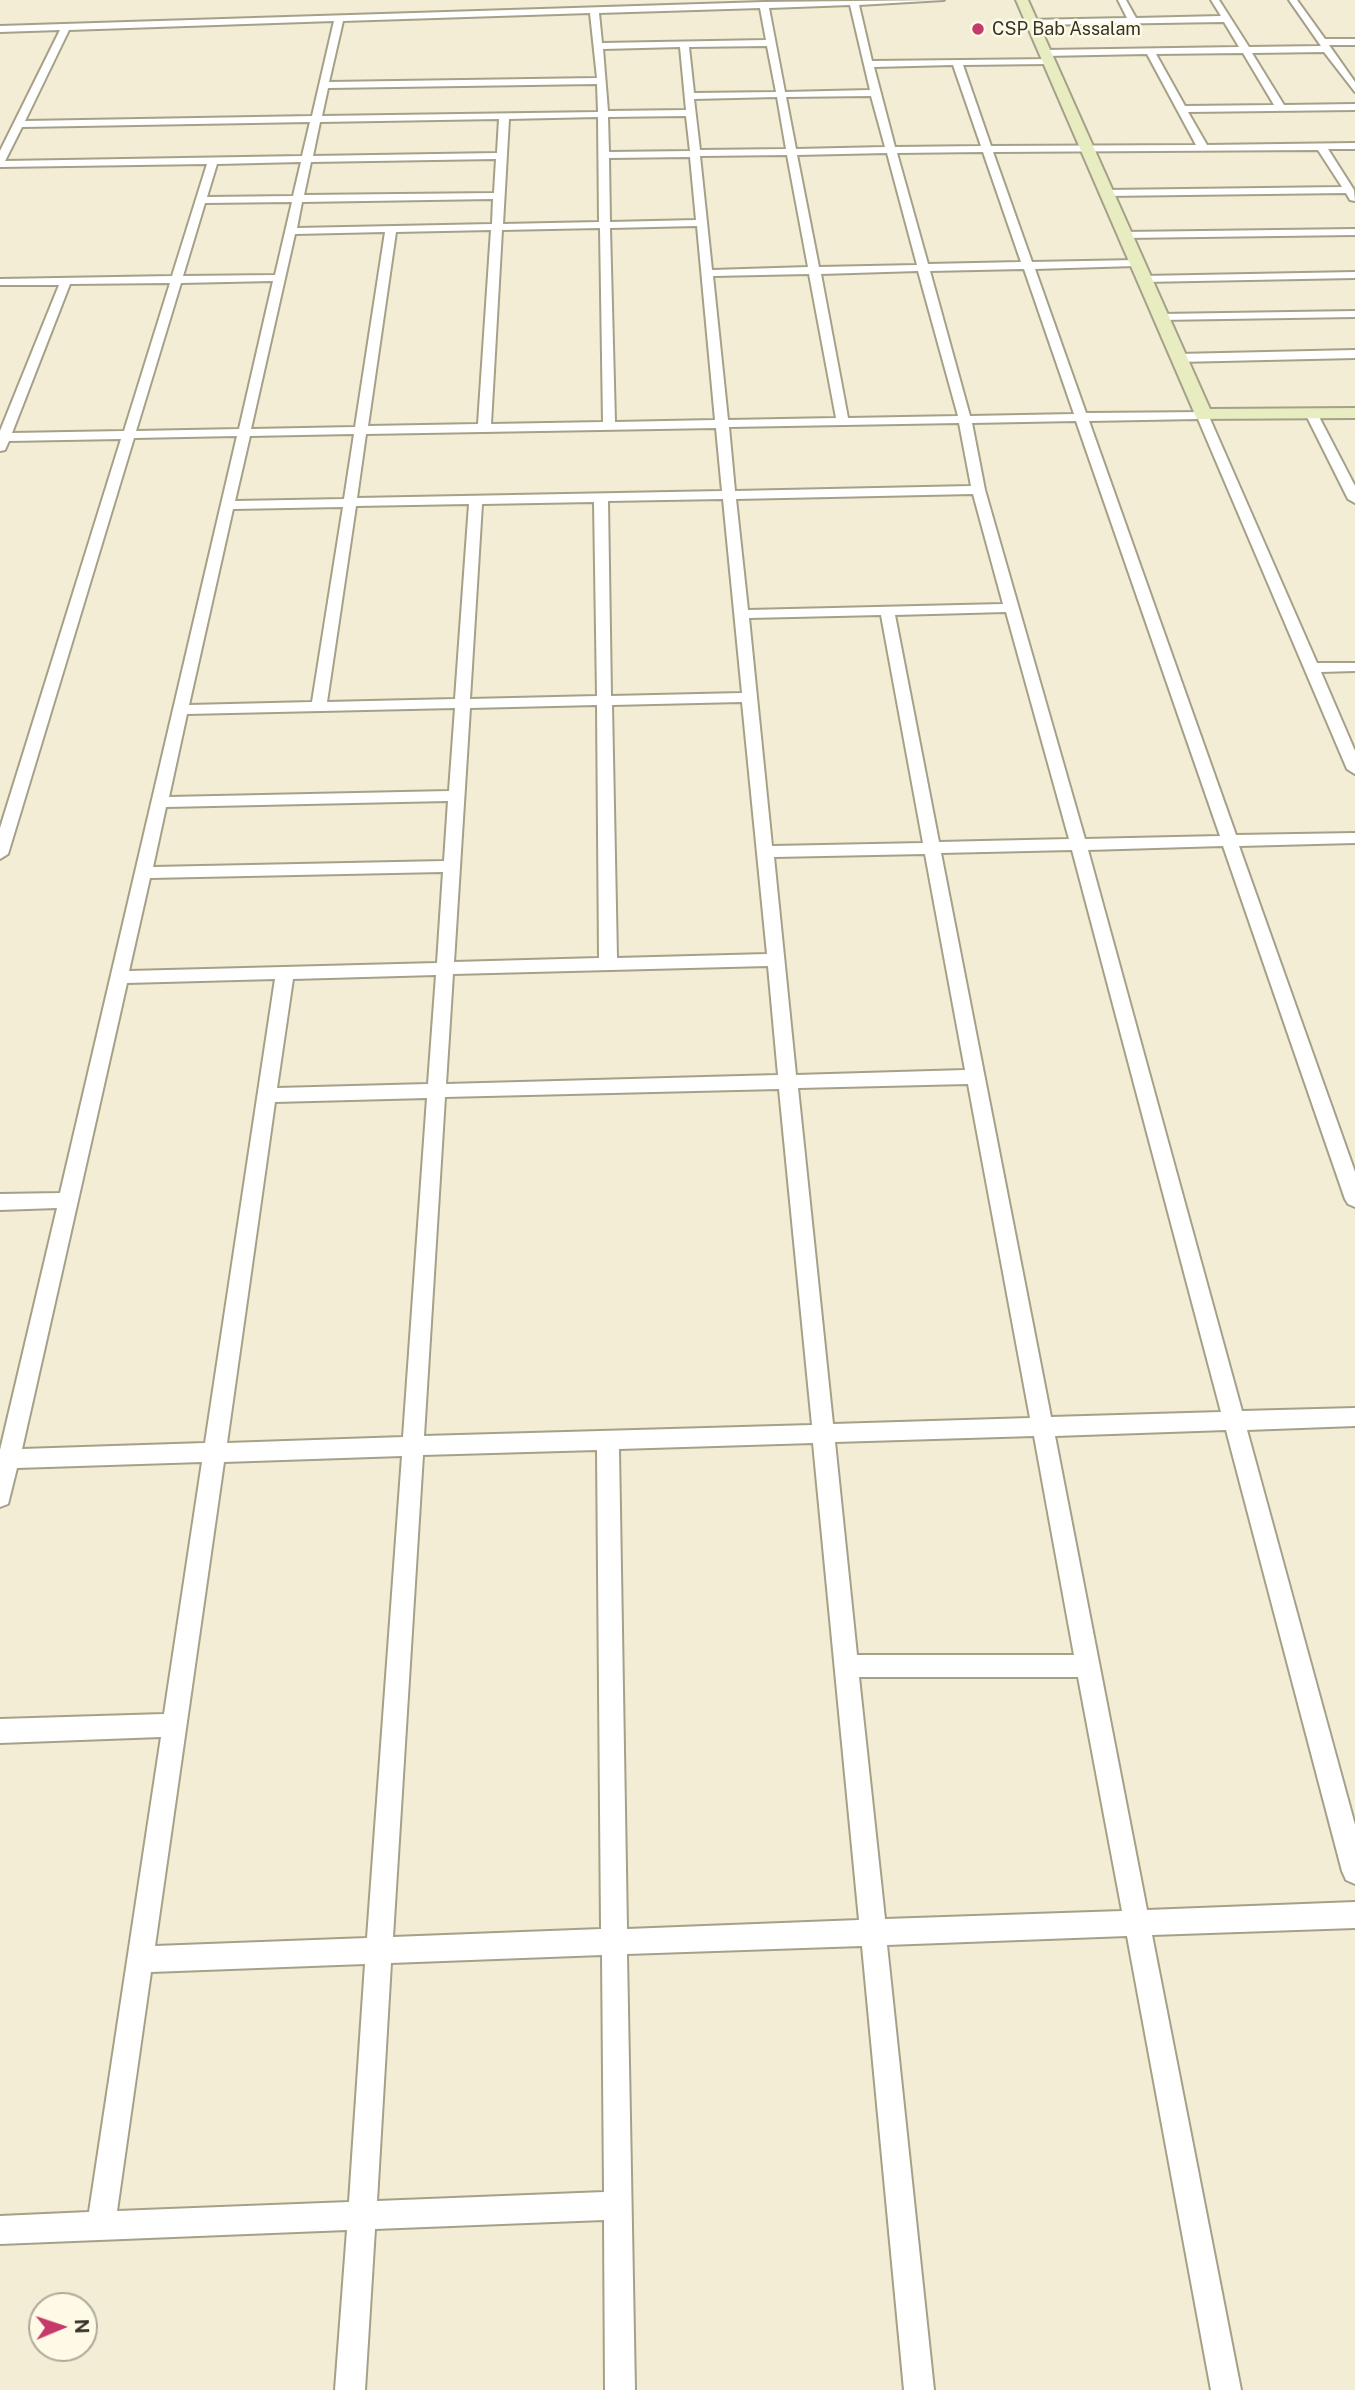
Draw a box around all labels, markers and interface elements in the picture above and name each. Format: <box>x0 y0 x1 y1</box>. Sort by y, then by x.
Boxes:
place label: CSP Bab Assalam <box>992 18 1141 40</box>
marker: CSP Bab Assalam <box>970 21 986 37</box>
north arrow <box>28 2292 98 2362</box>
text: N <box>71 2319 93 2334</box>

